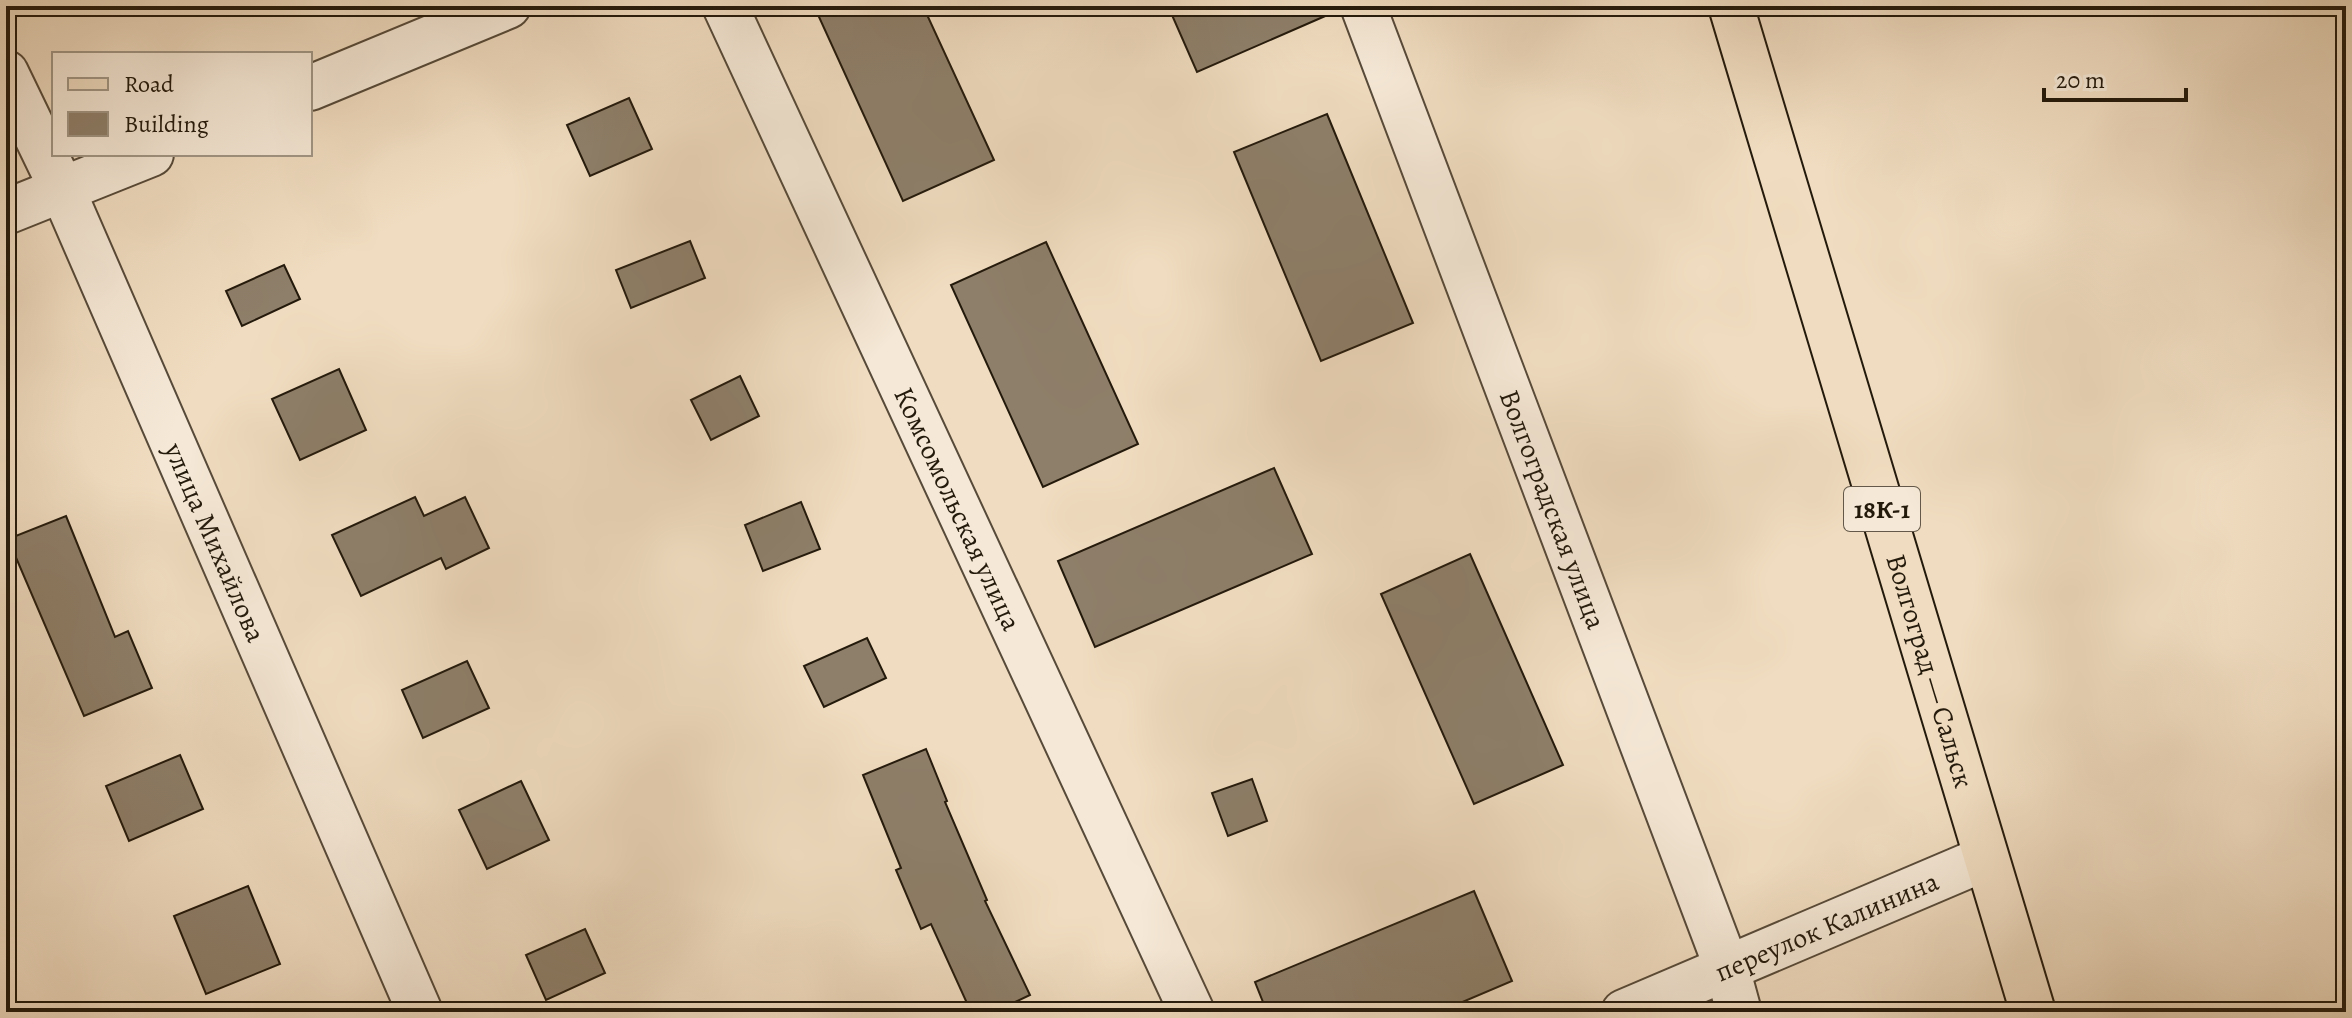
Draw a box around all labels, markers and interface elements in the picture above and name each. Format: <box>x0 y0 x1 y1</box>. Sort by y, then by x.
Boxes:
legend <box>52 52 312 156</box>
scale bar <box>2044 52 2186 102</box>
text: 20 m <box>2056 64 2105 96</box>
text: Road <box>124 68 174 100</box>
text: Building <box>124 108 209 140</box>
street label: Комсомольская улица <box>884 381 1030 637</box>
street label: Волгоградская улица <box>1490 384 1615 635</box>
street label: улица Михайлова <box>154 436 275 648</box>
road number: 18К-1 <box>1844 487 1920 531</box>
street label: Волгоград — Сальск <box>1877 549 1983 793</box>
street label: переулок Калинина <box>1709 862 1945 991</box>

